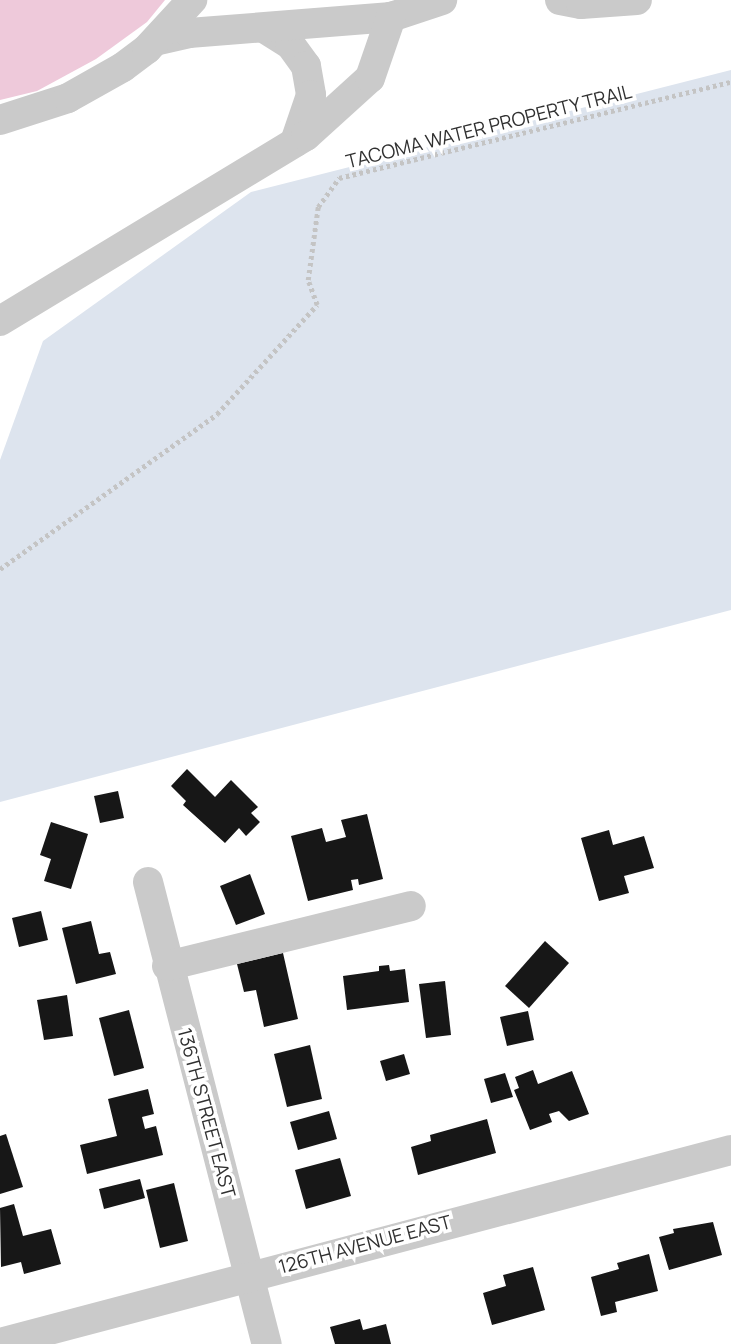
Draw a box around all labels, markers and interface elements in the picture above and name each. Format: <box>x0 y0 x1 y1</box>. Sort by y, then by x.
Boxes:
street label: TACOMA WATER PROPERTY TRAIL <box>343 80 635 174</box>
street label: 136TH STREET EAST <box>172 1025 240 1201</box>
street label: 126TH AVENUE EAST <box>276 1211 454 1279</box>

